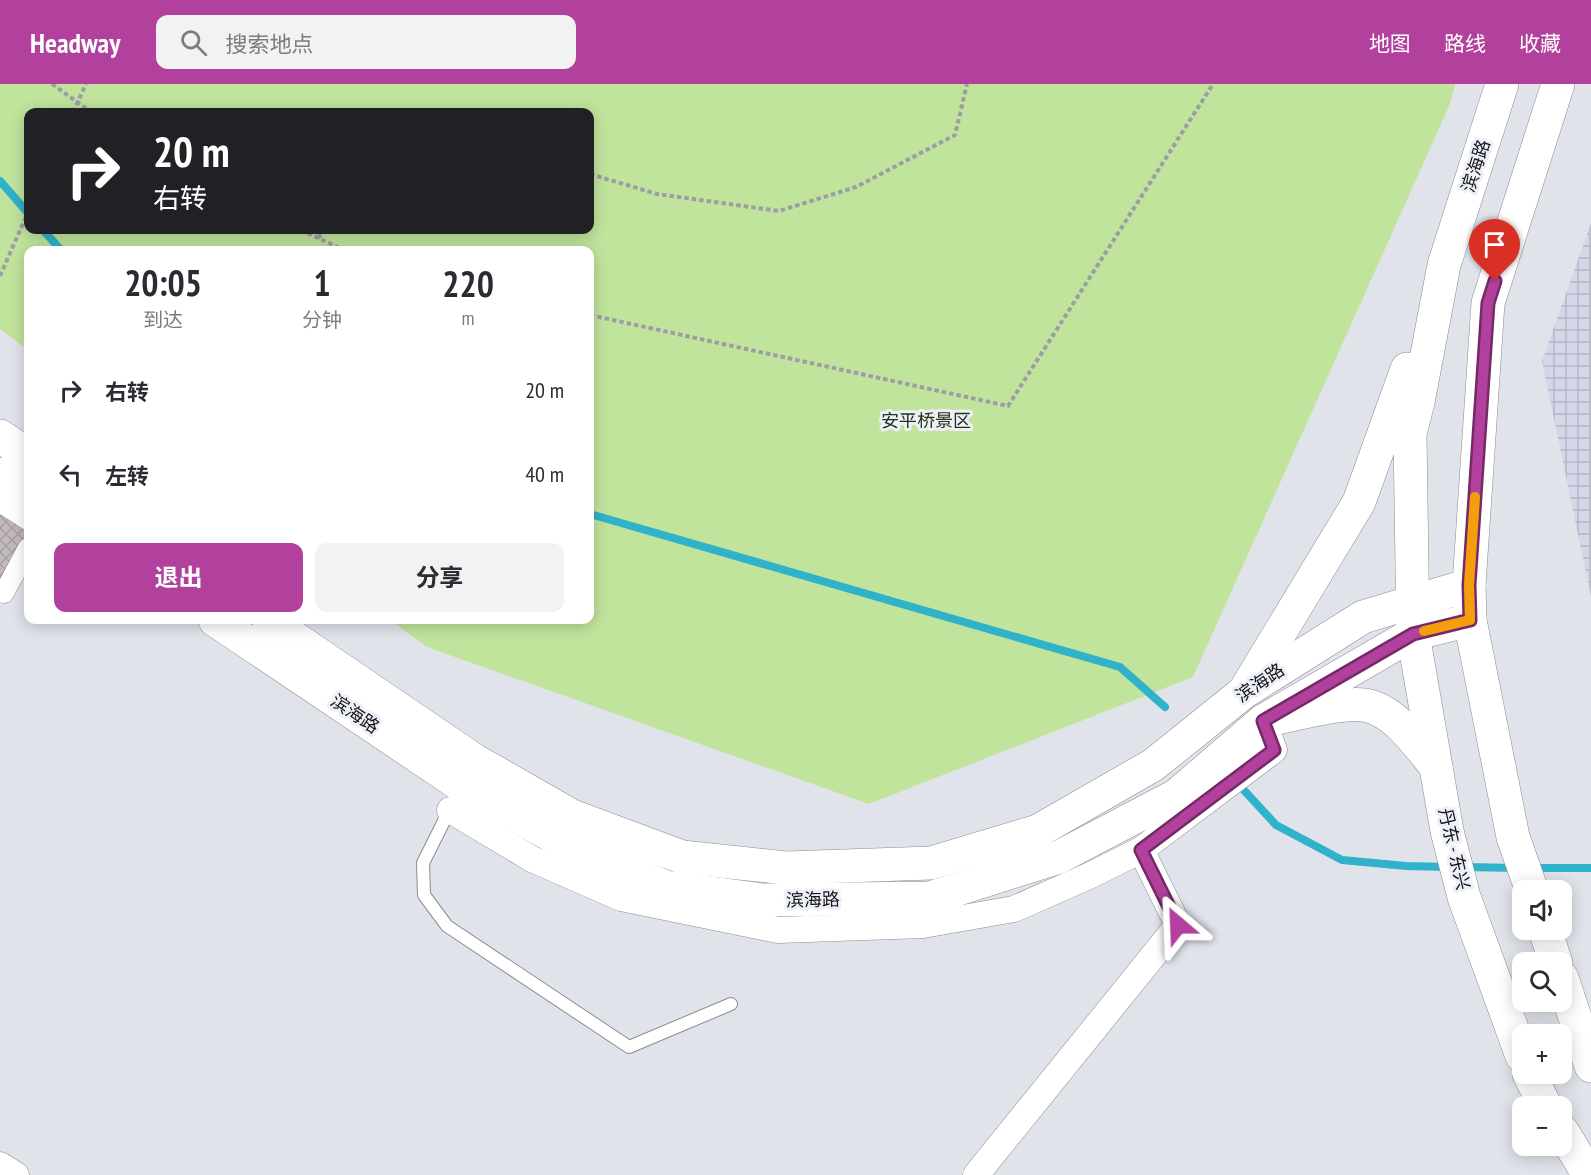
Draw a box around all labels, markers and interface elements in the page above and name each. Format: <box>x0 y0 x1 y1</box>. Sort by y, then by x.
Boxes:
search box <box>156 15 576 69</box>
text: Headway <box>30 24 120 61</box>
icon: search <box>177 26 210 59</box>
text: 搜索地点 <box>225 30 313 58</box>
text: 地图 <box>1369 30 1411 57</box>
text: 路线 <box>1444 30 1486 57</box>
text: 收藏 <box>1519 30 1561 57</box>
text: 20 m <box>153 124 230 179</box>
icon: right <box>54 132 132 210</box>
street label: 滨海路 <box>1456 137 1495 195</box>
text: 右转 <box>153 181 207 215</box>
pin <box>1469 219 1520 281</box>
icon: arrive <box>1478 228 1511 261</box>
text: 20:05 <box>124 259 202 306</box>
text: 1 <box>314 259 331 306</box>
text: 220 <box>442 260 494 307</box>
text: m <box>462 305 475 331</box>
text: 到达 <box>143 307 183 333</box>
text: 分钟 <box>302 307 342 333</box>
icon: right <box>54 374 87 407</box>
text: 20 m <box>525 376 564 404</box>
text: 右转 <box>105 378 149 406</box>
park label: 安平桥景区 <box>881 409 971 432</box>
icon: left <box>54 458 87 491</box>
text: 40 m <box>525 460 564 488</box>
text: 左转 <box>105 462 149 490</box>
button: 退出 <box>54 543 303 612</box>
button: 分享 <box>315 543 564 612</box>
street label: 滨海路 <box>1231 658 1289 707</box>
street label: 滨海路 <box>326 689 384 738</box>
street label: 丹东 - 东兴 <box>1434 806 1475 892</box>
map controls <box>1512 880 1572 1156</box>
button: sound <box>1512 880 1572 940</box>
street label: 滨海路 <box>786 888 840 911</box>
position arrow <box>1146 893 1210 957</box>
button: search <box>1512 952 1572 1012</box>
button: + <box>1512 1024 1572 1084</box>
button: − <box>1512 1096 1572 1156</box>

